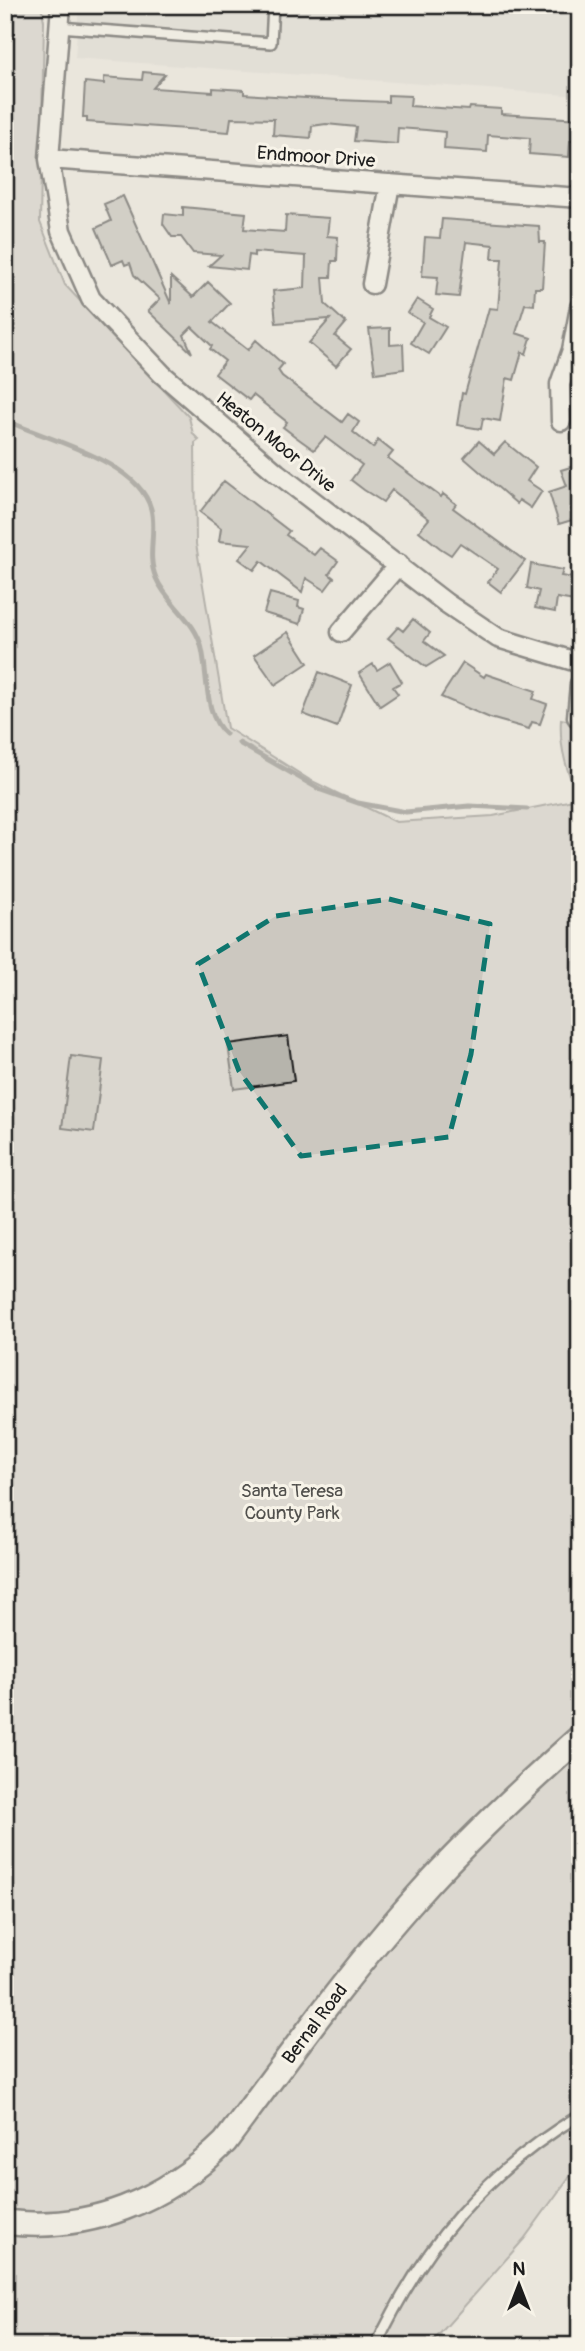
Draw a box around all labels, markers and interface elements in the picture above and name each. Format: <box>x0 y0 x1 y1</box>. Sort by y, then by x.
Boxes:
street label: Endmoor Drive <box>256 141 377 173</box>
street label: Heaton Moor Drive <box>211 386 341 498</box>
park label: Santa Teresa County Park <box>241 1479 343 1525</box>
street label: Bernal Road <box>277 1979 353 2069</box>
north arrow <box>484 2250 554 2320</box>
text: N <box>513 2257 526 2281</box>

